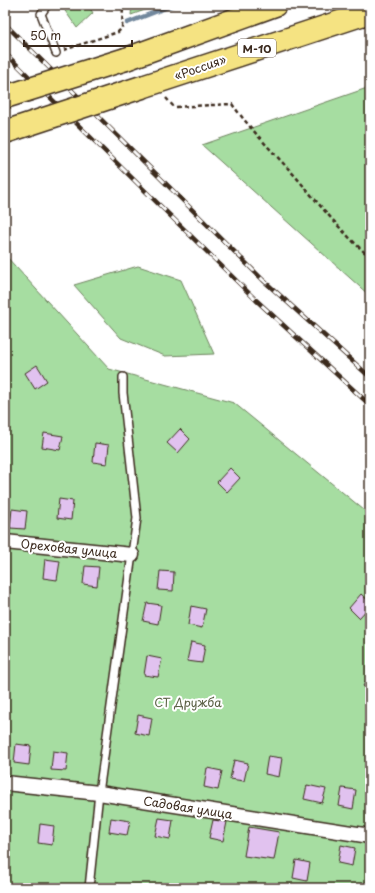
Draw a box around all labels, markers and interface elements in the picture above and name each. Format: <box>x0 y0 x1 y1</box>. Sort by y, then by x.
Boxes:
scale bar <box>24 22 132 48</box>
text: 50 m <box>30 26 61 44</box>
road number: М-10 <box>238 39 276 57</box>
street label: «Россия» <box>172 50 229 84</box>
street label: Ореховая улица <box>20 534 119 562</box>
park label: СТ Дружба <box>154 693 222 711</box>
street label: Садовая улица <box>142 791 234 823</box>

